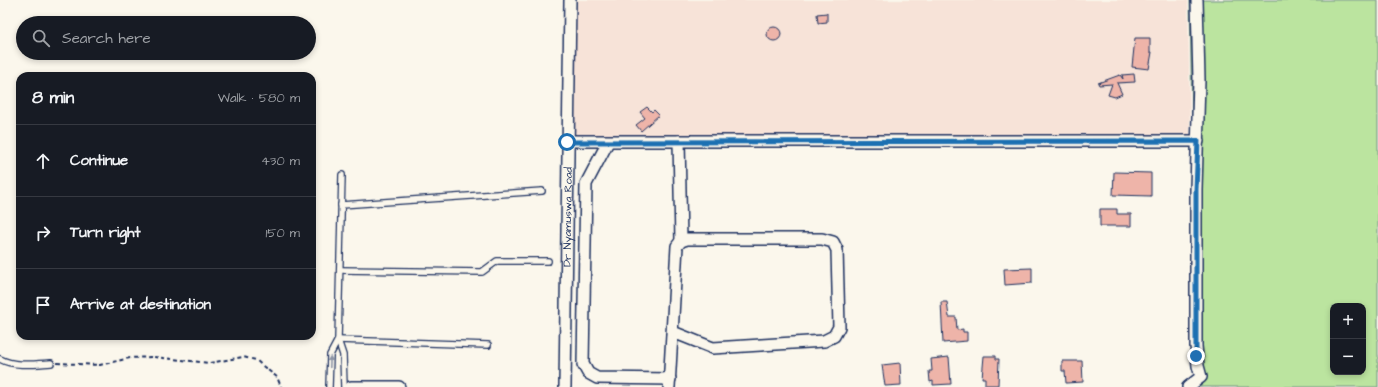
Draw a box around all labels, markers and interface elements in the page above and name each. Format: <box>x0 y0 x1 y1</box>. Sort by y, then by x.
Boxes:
search box <box>16 16 316 60</box>
icon: search <box>30 27 52 49</box>
text: Search here <box>62 28 151 49</box>
text: 8 min <box>32 86 74 110</box>
text: Walk · 580 m <box>218 89 300 107</box>
route start <box>558 133 576 151</box>
icon: ahead <box>32 150 54 172</box>
text: Continue <box>70 150 128 171</box>
text: 430 m <box>261 152 300 170</box>
street label: Dr Nyamuswa Road <box>560 167 576 267</box>
icon: right <box>32 222 54 244</box>
text: Turn right <box>70 222 141 243</box>
text: 150 m <box>266 224 300 242</box>
icon: arrive <box>32 294 54 316</box>
text: Arrive at destination <box>70 294 211 315</box>
map controls <box>1330 303 1366 375</box>
button: + <box>1330 303 1366 339</box>
button: − <box>1330 339 1366 375</box>
route end <box>1187 347 1205 365</box>
one-way arrow <box>326 356 333 368</box>

